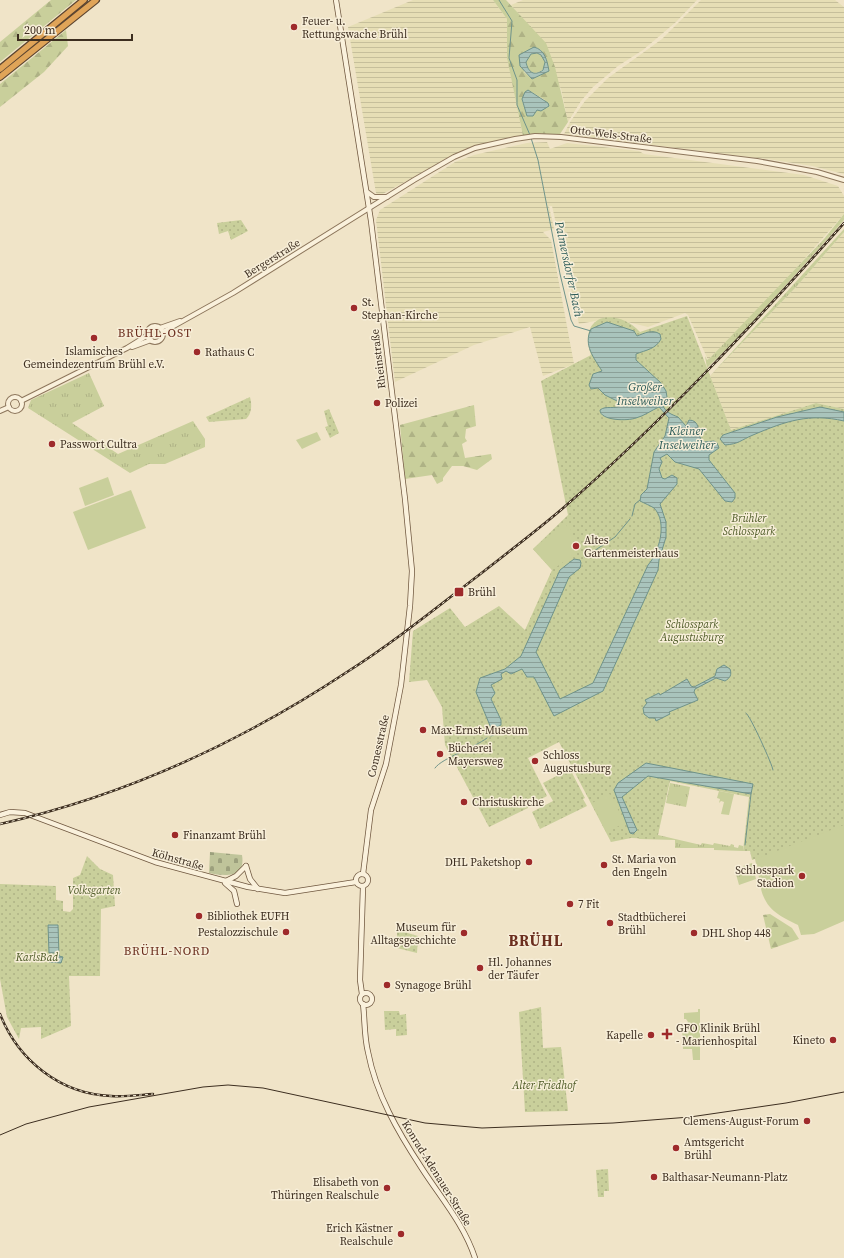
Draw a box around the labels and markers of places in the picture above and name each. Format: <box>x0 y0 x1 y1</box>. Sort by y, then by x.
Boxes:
place label: Feuer- u. Rettungswache Brühl <box>302 14 407 42</box>
marker: Feuer- u. Rettungswache Brühl <box>289 22 299 32</box>
place label: St. Stephan-Kirche <box>362 295 438 323</box>
marker: St. Stephan-Kirche <box>349 303 359 313</box>
marker: Islamisches Gemeindezentrum Brühl e.V. <box>89 333 99 343</box>
place label: Islamisches Gemeindezentrum Brühl e.V. <box>23 344 165 372</box>
place label: Rathaus C <box>205 345 254 360</box>
marker: Rathaus C <box>192 347 202 357</box>
place label: Polizei <box>385 396 418 411</box>
marker: Polizei <box>372 398 382 408</box>
place label: Passwort Cultra <box>60 437 137 452</box>
marker: Passwort Cultra <box>47 439 57 449</box>
place label: Altes Gartenmeisterhaus <box>584 533 679 561</box>
marker: Altes Gartenmeisterhaus <box>571 541 581 551</box>
place label: Brühl <box>468 585 496 600</box>
marker: Brühl <box>453 586 465 598</box>
place label: Max-Ernst-Museum <box>431 723 528 738</box>
marker: Max-Ernst-Museum <box>418 725 428 735</box>
place label: Bücherei Mayersweg <box>448 741 503 769</box>
place label: Schloss Augustusburg <box>543 748 611 776</box>
marker: Bücherei Mayersweg <box>435 749 445 759</box>
marker: Schloss Augustusburg <box>530 756 540 766</box>
place label: Christuskirche <box>472 795 545 810</box>
marker: Christuskirche <box>459 797 469 807</box>
place label: Finanzamt Brühl <box>183 828 266 843</box>
marker: Finanzamt Brühl <box>170 830 180 840</box>
place label: St. Maria von den Engeln <box>612 852 677 880</box>
place label: DHL Paketshop <box>445 855 521 870</box>
marker: DHL Paketshop <box>524 857 534 867</box>
marker: St. Maria von den Engeln <box>599 860 609 870</box>
place label: Schlosspark Stadion <box>735 863 795 891</box>
marker: Schlosspark Stadion <box>797 871 807 881</box>
place label: 7 Fit <box>578 897 600 912</box>
marker: 7 Fit <box>565 899 575 909</box>
place label: Bibliothek EUFH <box>207 909 290 924</box>
place label: Stadtbücherei Brühl <box>618 910 686 938</box>
marker: Bibliothek EUFH <box>194 911 204 921</box>
marker: Stadtbücherei Brühl <box>605 918 615 928</box>
place label: Museum für Alltagsgeschichte <box>371 920 456 948</box>
place label: Pestalozzischule <box>198 925 278 940</box>
place label: DHL Shop 448 <box>702 926 771 941</box>
marker: Pestalozzischule <box>281 927 291 937</box>
marker: Museum für Alltagsgeschichte <box>459 928 469 938</box>
marker: DHL Shop 448 <box>689 928 699 938</box>
place label: Hl. Johannes der Täufer <box>488 955 552 983</box>
marker: Hl. Johannes der Täufer <box>475 963 485 973</box>
place label: Synagoge Brühl <box>395 978 471 993</box>
marker: Synagoge Brühl <box>382 980 392 990</box>
place label: GFO Klinik Brühl - Marienhospital <box>676 1021 760 1049</box>
place label: Kapelle <box>606 1028 643 1043</box>
marker: GFO Klinik Brühl - Marienhospital <box>661 1028 673 1040</box>
marker: Kapelle <box>646 1030 656 1040</box>
place label: Kineto <box>792 1033 825 1048</box>
marker: Kineto <box>828 1035 838 1045</box>
place label: Clemens-August-Forum <box>683 1114 799 1129</box>
marker: Clemens-August-Forum <box>802 1116 812 1126</box>
place label: Amtsgericht Brühl <box>684 1135 744 1163</box>
marker: Amtsgericht Brühl <box>671 1143 681 1153</box>
place label: Balthasar-Neumann-Platz <box>662 1170 788 1185</box>
marker: Balthasar-Neumann-Platz <box>649 1172 659 1182</box>
place label: Elisabeth von Thüringen Realschule <box>271 1175 379 1203</box>
marker: Elisabeth von Thüringen Realschule <box>382 1183 392 1193</box>
place label: Erich Kästner Realschule <box>326 1221 393 1249</box>
marker: Erich Kästner Realschule <box>396 1229 406 1239</box>

